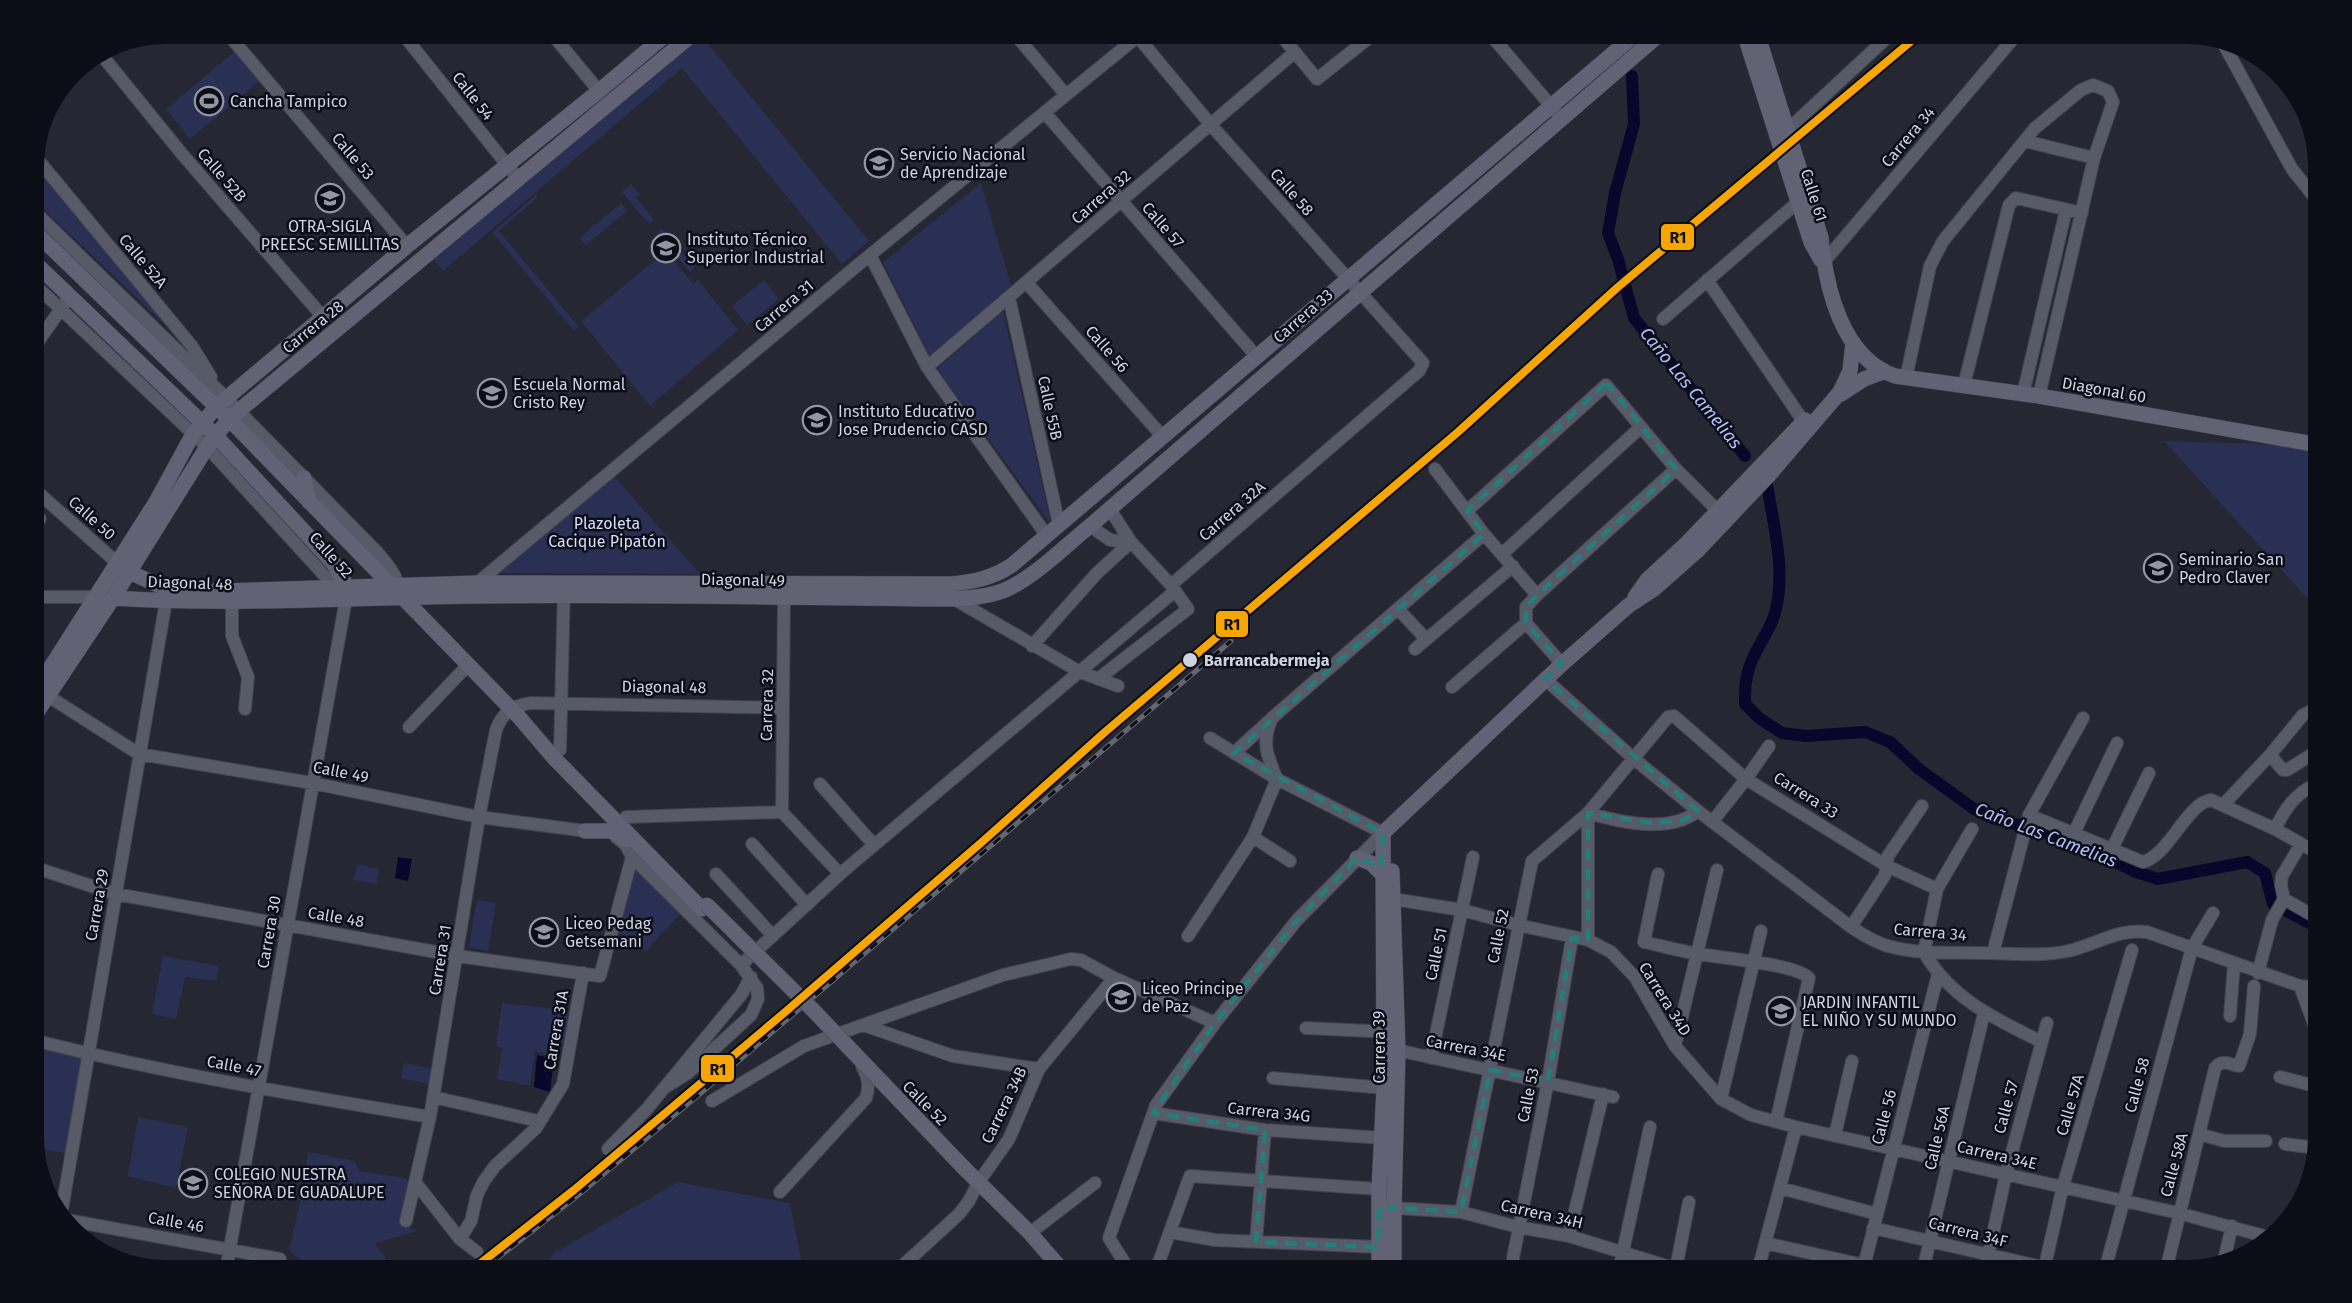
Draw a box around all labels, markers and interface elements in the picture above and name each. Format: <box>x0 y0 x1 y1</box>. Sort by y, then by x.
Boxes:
street label: Calle 54 <box>448 68 498 124</box>
sports icon: Cancha Tampico <box>193 85 225 117</box>
place label: Cancha Tampico <box>230 92 347 111</box>
street label: Carrera 34 <box>1877 103 1939 171</box>
street label: Calle 53 <box>328 129 378 183</box>
street label: Calle 52B <box>193 144 251 206</box>
place label: Servicio Nacional de Aprendizaje <box>900 145 1026 182</box>
school or university icon: Servicio Nacional de Aprendizaje <box>863 147 895 179</box>
street label: Calle 58 <box>1266 164 1318 220</box>
street label: Carrera 32 <box>1067 166 1135 228</box>
street label: Calle 61 <box>1797 166 1831 224</box>
school or university icon: OTRA-SIGLA PREESC SEMILLITAS <box>314 182 346 214</box>
street label: Calle 57 <box>1138 198 1188 252</box>
place label: OTRA-SIGLA PREESC SEMILLITAS <box>261 217 399 254</box>
line badge: R1 <box>1660 223 1695 251</box>
text: R1 <box>1669 228 1687 247</box>
street label: Calle 52A <box>115 230 172 292</box>
place label: Instituto Técnico Superior Industrial <box>687 230 824 267</box>
school or university icon: Instituto Técnico Superior Industrial <box>650 232 682 264</box>
street label: Carrera 31 <box>751 276 817 336</box>
street label: Carrera 33 <box>1269 285 1337 347</box>
street label: Carrera 28 <box>278 296 348 357</box>
street label: Calle 56 <box>1081 322 1133 376</box>
water label: Caño Las Camelias <box>1635 323 1747 453</box>
street label: Diagonal 60 <box>2060 373 2148 407</box>
street label: Calle 55B <box>1034 374 1066 442</box>
place label: Escuela Normal Cristo Rey <box>513 375 626 412</box>
school or university icon: Escuela Normal Cristo Rey <box>476 377 508 409</box>
place label: Instituto Educativo Jose Prudencio CASD <box>838 402 988 439</box>
school or university icon: Instituto Educativo Jose Prudencio CASD <box>801 404 833 436</box>
street label: Carrera 32A <box>1195 477 1270 545</box>
street label: Calle 50 <box>65 492 119 544</box>
park label: Plazoleta Cacique Pipatón <box>548 514 666 551</box>
street label: Calle 52 <box>305 528 357 582</box>
place label: Seminario San Pedro Claver <box>2179 550 2284 587</box>
school or university icon: Seminario San Pedro Claver <box>2142 552 2174 584</box>
street label: Diagonal 49 <box>701 570 785 590</box>
street label: Diagonal 48 <box>147 572 233 594</box>
line badge: R1 <box>1215 610 1249 638</box>
text: R1 <box>1223 615 1241 634</box>
marker: Barrancabermeja <box>1181 651 1199 669</box>
place label: Barrancabermeja <box>1204 651 1330 670</box>
street label: Carrera 32 <box>757 669 777 741</box>
street label: Diagonal 48 <box>621 677 707 697</box>
street label: Calle 49 <box>312 757 370 787</box>
street label: Carrera 33 <box>1770 768 1842 822</box>
water label: Caño Las Camelias <box>1972 798 2120 872</box>
street label: Carrera 29 <box>81 867 113 943</box>
street label: Carrera 30 <box>253 894 285 970</box>
street label: Calle 48 <box>306 903 366 931</box>
street label: Calle 52 <box>1483 907 1513 965</box>
place label: Liceo Pedag Getsemani <box>565 914 652 951</box>
school or university icon: Liceo Pedag Getsemani <box>528 916 560 948</box>
street label: Carrera 34 <box>1893 919 1968 945</box>
street label: Carrera 31 <box>425 923 455 997</box>
street label: Calle 51 <box>1421 926 1451 982</box>
street label: Carrera 34D <box>1635 959 1695 1039</box>
place label: Liceo Principe de Paz <box>1142 979 1244 1016</box>
school or university icon: Liceo Principe de Paz <box>1105 981 1137 1013</box>
street label: Carrera 31A <box>540 988 572 1071</box>
place label: JARDIN INFANTIL EL NIÑO Y SU MUNDO <box>1802 993 1957 1030</box>
school or university icon: JARDIN INFANTIL EL NIÑO Y SU MUNDO <box>1765 995 1797 1027</box>
street label: Carrera 39 <box>1370 1011 1389 1083</box>
street label: Carrera 34E <box>1424 1031 1508 1065</box>
street label: Calle 47 <box>205 1051 263 1081</box>
line badge: R1 <box>700 1054 735 1083</box>
street label: Calle 58 <box>2121 1055 2154 1115</box>
text: R1 <box>709 1060 727 1079</box>
street label: Carrera 34B <box>977 1063 1031 1146</box>
street label: Calle 53 <box>1513 1066 1543 1124</box>
street label: Calle 57A <box>2052 1071 2088 1138</box>
street label: Calle 52 <box>899 1077 951 1129</box>
street label: Calle 57 <box>1990 1078 2022 1136</box>
street label: Calle 56 <box>1868 1087 1900 1147</box>
street label: Carrera 34G <box>1227 1098 1311 1126</box>
street label: Calle 56A <box>1920 1103 1954 1172</box>
street label: Calle 58A <box>2156 1130 2192 1199</box>
street label: Carrera 34E <box>1955 1137 2039 1173</box>
place label: COLEGIO NUESTRA SEÑORA DE GUADALUPE <box>214 1165 385 1202</box>
school or university icon: COLEGIO NUESTRA SEÑORA DE GUADALUPE <box>177 1167 209 1199</box>
street label: Carrera 34H <box>1499 1195 1585 1233</box>
street label: Calle 46 <box>146 1208 206 1236</box>
street label: Carrera 34F <box>1926 1213 2010 1251</box>

